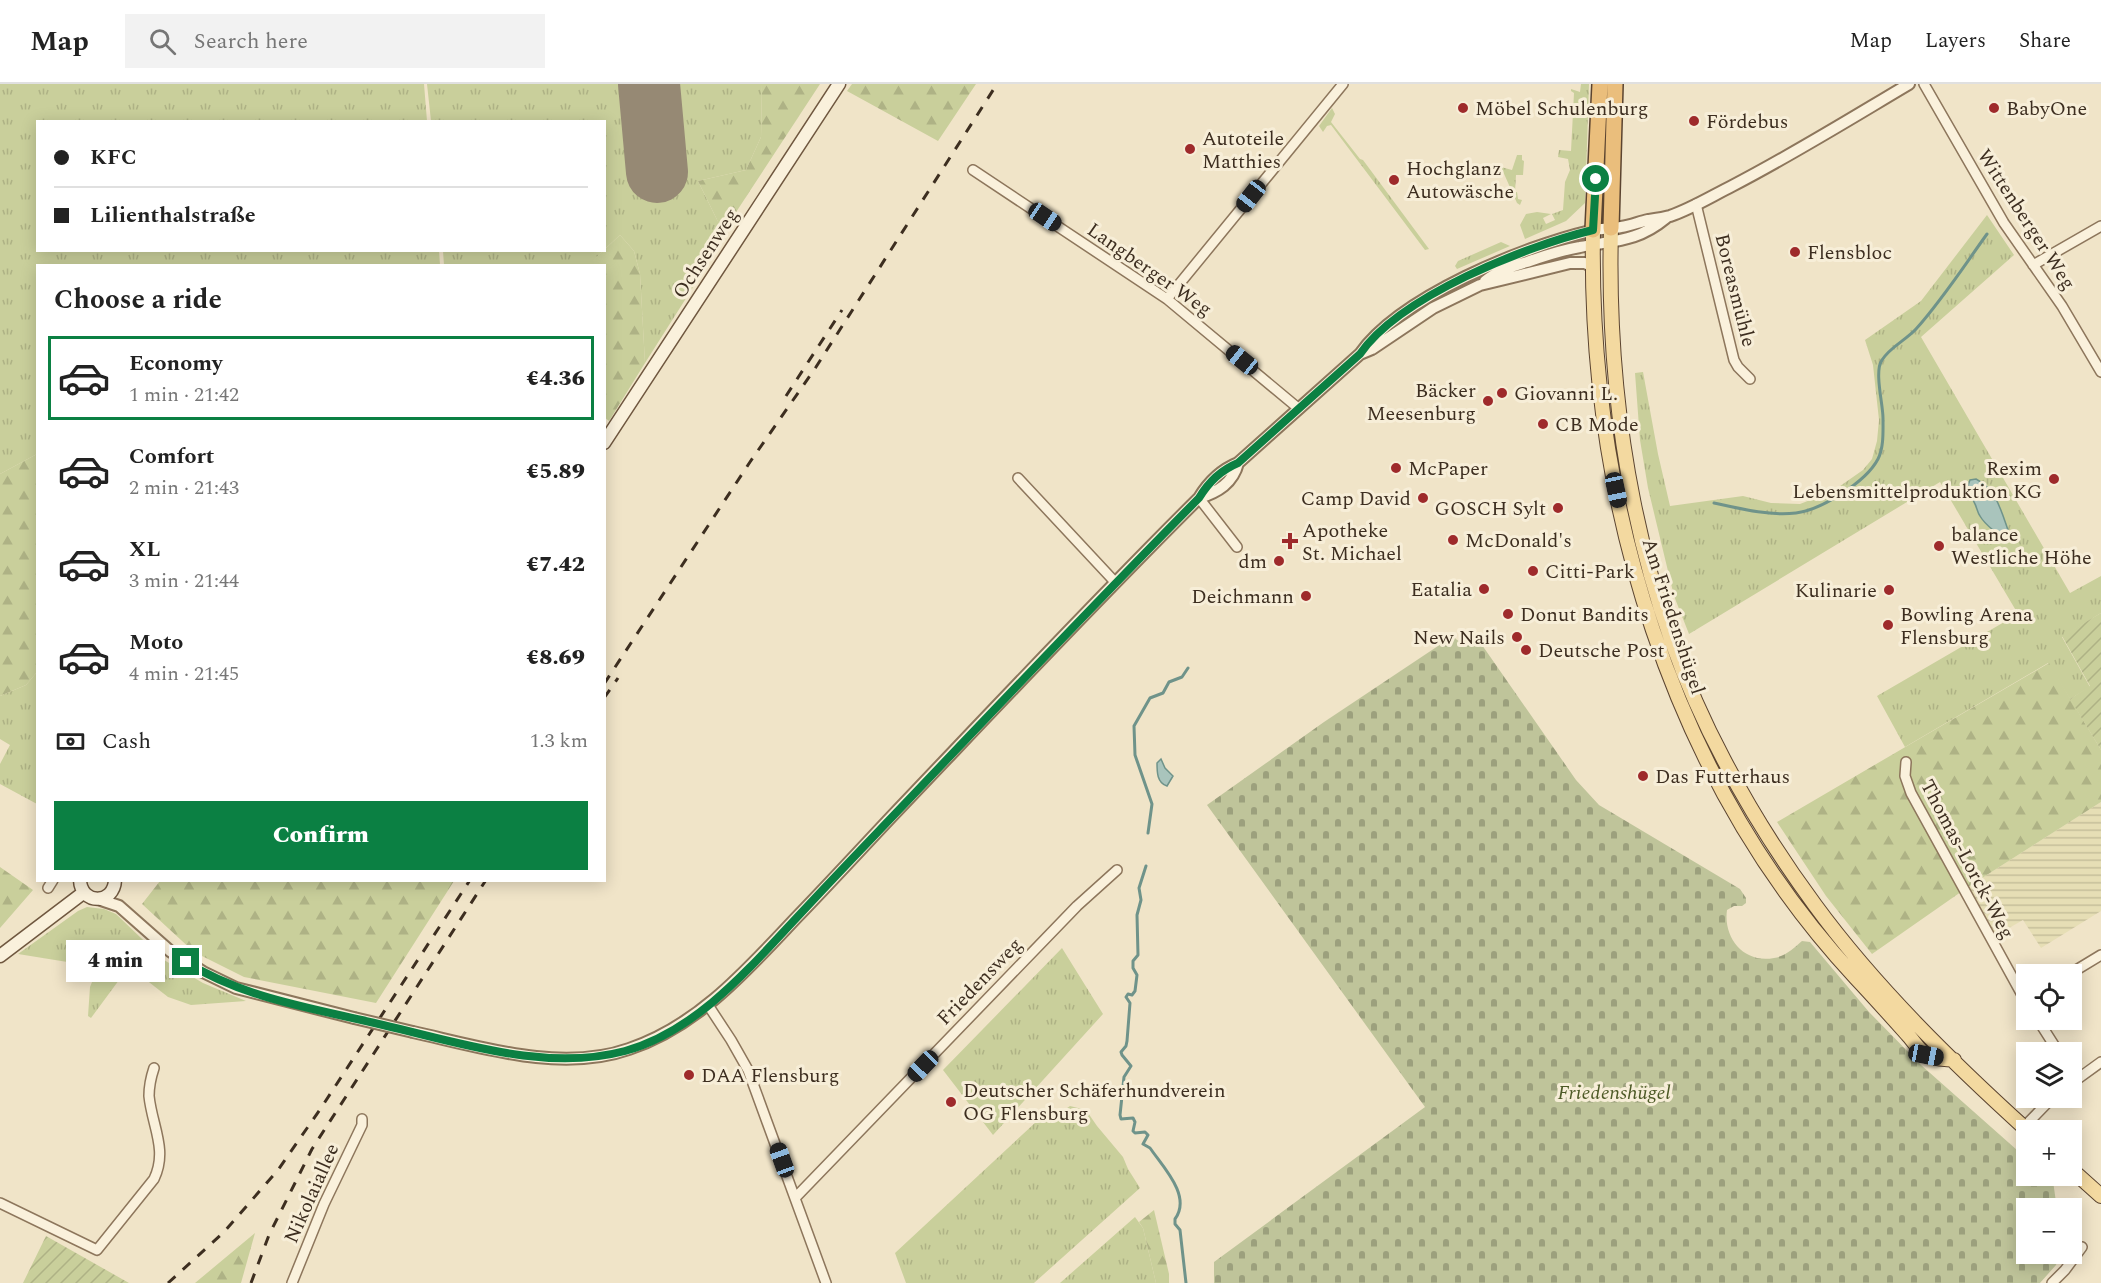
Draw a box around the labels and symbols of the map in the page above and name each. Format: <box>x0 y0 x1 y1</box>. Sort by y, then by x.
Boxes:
place label: Möbel Schulenburg <box>1475 94 1648 124</box>
place label: BabyOne <box>2006 94 2087 124</box>
marker: Möbel Schulenburg <box>1456 101 1470 115</box>
marker: BabyOne <box>1987 101 2001 115</box>
place label: Fördebus <box>1706 107 1788 137</box>
marker: Fördebus <box>1687 114 1701 128</box>
place label: Autoteile Matthies <box>1202 124 1284 177</box>
marker: Autoteile Matthies <box>1183 142 1197 156</box>
street label: Wittenberger Weg <box>1969 143 2083 296</box>
place label: Hochglanz Autowäsche <box>1406 154 1514 207</box>
route start <box>1582 165 1609 192</box>
marker: Hochglanz Autowäsche <box>1387 173 1401 187</box>
car <box>1233 176 1269 216</box>
car <box>1025 199 1065 235</box>
street label: Ochsenweg <box>665 202 746 305</box>
street label: Langberger Weg <box>1081 215 1218 324</box>
street label: Boreasmühle <box>1706 230 1764 350</box>
place label: Flensbloc <box>1807 238 1892 268</box>
marker: Flensbloc <box>1788 245 1802 259</box>
car <box>1222 342 1262 378</box>
place label: Bäcker Meesenburg <box>1366 376 1476 429</box>
place label: Giovanni L. <box>1514 379 1618 409</box>
marker: Giovanni L. <box>1495 386 1509 400</box>
marker: Bäcker Meesenburg <box>1481 394 1495 408</box>
place label: CB Mode <box>1555 410 1639 440</box>
marker: CB Mode <box>1536 417 1550 431</box>
place label: McPaper <box>1408 454 1488 484</box>
place label: Rexim Lebensmittelproduktion KG <box>1792 454 2042 507</box>
marker: McPaper <box>1389 461 1403 475</box>
car <box>1603 471 1629 509</box>
marker: Rexim Lebensmittelproduktion KG <box>2047 472 2061 486</box>
place label: Camp David <box>1301 484 1411 514</box>
marker: Camp David <box>1416 491 1430 505</box>
place label: GOSCH Sylt <box>1435 494 1546 524</box>
marker: GOSCH Sylt <box>1551 501 1565 515</box>
place label: Apotheke St. Michael <box>1302 516 1402 569</box>
place label: balance Westliche Höhe <box>1951 520 2092 573</box>
place label: McDonald's <box>1465 526 1572 556</box>
marker: McDonald's <box>1446 533 1460 547</box>
marker: Apotheke St. Michael <box>1283 534 1297 548</box>
street label: Am Friedenshügel <box>1634 534 1713 698</box>
marker: balance Westliche Höhe <box>1932 539 1946 553</box>
place label: dm <box>1239 547 1267 577</box>
marker: dm <box>1272 554 1286 568</box>
place label: Citti-Park <box>1545 557 1635 587</box>
marker: Citti-Park <box>1526 564 1540 578</box>
place label: Eatalia <box>1411 575 1472 605</box>
place label: Kulinarie <box>1795 576 1877 606</box>
place label: Deichmann <box>1191 582 1294 612</box>
marker: Eatalia <box>1477 582 1491 596</box>
marker: Kulinarie <box>1882 583 1896 597</box>
marker: Deichmann <box>1299 589 1313 603</box>
place label: Donut Bandits <box>1520 600 1649 630</box>
place label: Bowling Arena Flensburg <box>1900 600 2033 653</box>
marker: Donut Bandits <box>1501 607 1515 621</box>
marker: Bowling Arena Flensburg <box>1881 618 1895 632</box>
place label: New Nails <box>1413 623 1505 653</box>
marker: New Nails <box>1510 630 1524 644</box>
place label: Deutsche Post <box>1538 636 1665 666</box>
marker: Deutsche Post <box>1519 643 1533 657</box>
place label: Das Futterhaus <box>1655 762 1790 792</box>
marker: Das Futterhaus <box>1636 769 1650 783</box>
street label: Thomas-Lorck-Weg <box>1912 774 2022 945</box>
street label: Friedensweg <box>930 931 1030 1033</box>
callout: 4 min <box>66 941 165 983</box>
route end <box>172 948 199 975</box>
car <box>1907 1043 1945 1067</box>
car <box>904 1047 942 1085</box>
place label: DAA Flensburg <box>701 1061 839 1091</box>
marker: DAA Flensburg <box>682 1068 696 1082</box>
place label: Deutscher Schäferhundverein OG Flensburg <box>963 1076 1226 1129</box>
park label: Friedenshügel <box>1557 1078 1671 1108</box>
marker: Deutscher Schäferhundverein OG Flensburg <box>944 1095 958 1109</box>
street label: Nikolaiallee <box>277 1139 347 1248</box>
car <box>767 1140 797 1180</box>

